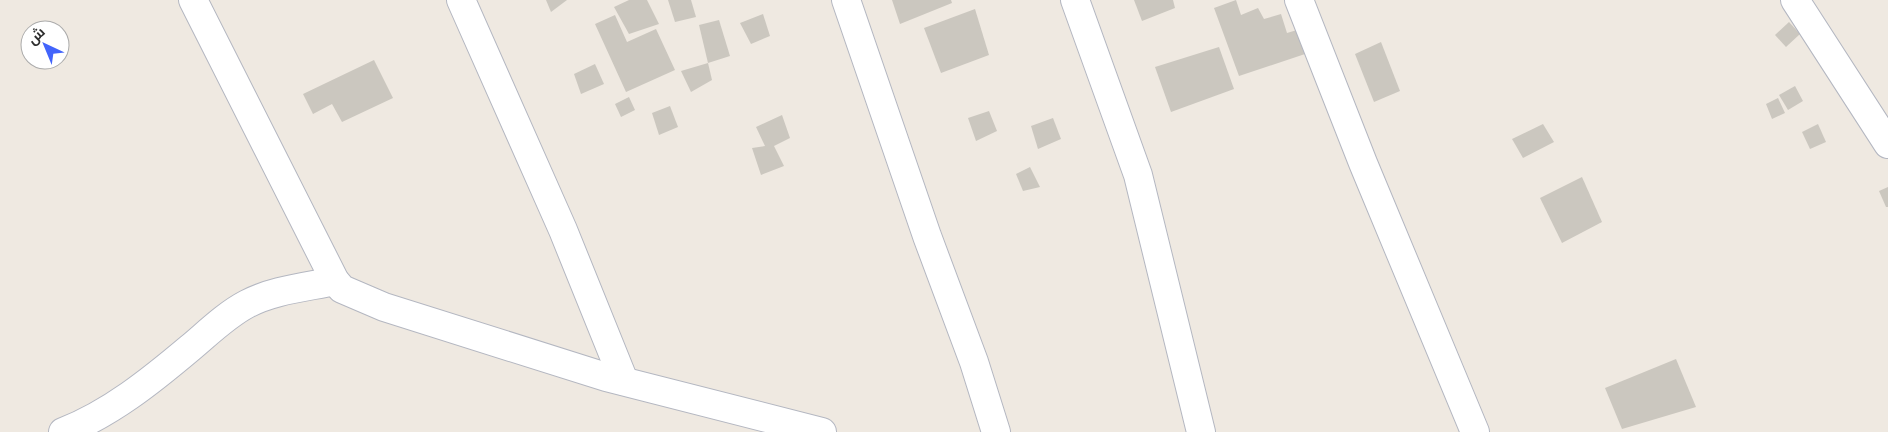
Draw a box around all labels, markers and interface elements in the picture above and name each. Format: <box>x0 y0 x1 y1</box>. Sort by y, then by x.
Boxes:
north arrow <box>20 20 70 70</box>
text: ش <box>24 24 49 48</box>

